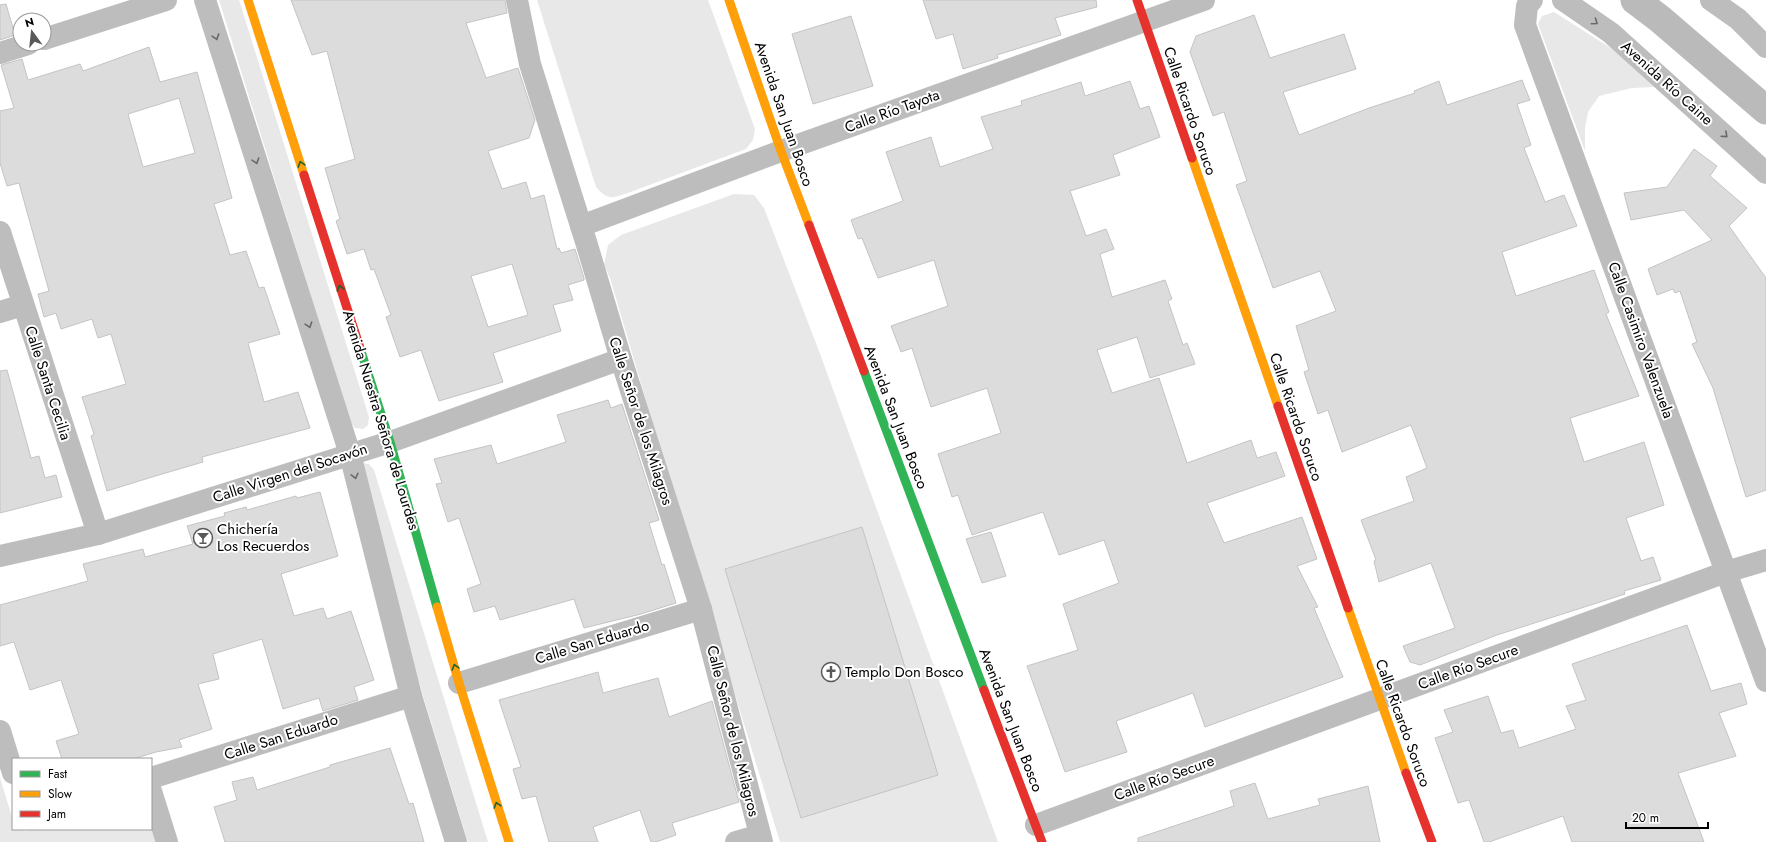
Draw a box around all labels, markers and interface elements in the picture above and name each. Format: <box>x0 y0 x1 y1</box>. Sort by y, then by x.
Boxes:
north arrow <box>12 12 52 52</box>
text: N <box>23 13 36 31</box>
one-way arrow <box>1591 17 1598 24</box>
one-way arrow <box>212 33 220 40</box>
street label: Avenida Río Caine <box>1616 36 1718 131</box>
street label: Avenida San Juan Bosco <box>749 38 819 190</box>
street label: Calle Ricardo Soruco <box>1158 44 1222 178</box>
street label: Calle Río Tayota <box>841 84 943 138</box>
one-way arrow <box>1720 131 1728 138</box>
one-way arrow <box>251 157 260 164</box>
one-way arrow <box>297 161 305 168</box>
street label: Calle Casimiro Valenzuela <box>1602 259 1680 421</box>
one-way arrow <box>337 285 345 292</box>
street label: Avenida Nuestra Señora de Lourdes <box>337 307 425 533</box>
one-way arrow <box>304 321 312 328</box>
street label: Calle Santa Cecilia <box>19 323 77 443</box>
street label: Calle Señor de los Milagros <box>603 334 679 508</box>
street label: Avenida San Juan Bosco <box>858 342 934 492</box>
street label: Calle Ricardo Soruco <box>1264 350 1328 484</box>
street label: Calle Virgen del Socavón <box>210 438 370 508</box>
one-way arrow <box>351 472 359 479</box>
place label: Chichería Los Recuerdos <box>217 518 309 557</box>
bar icon: Chichería Los Recuerdos <box>192 527 214 549</box>
street label: Calle San Eduardo <box>532 614 652 670</box>
street label: Calle Río Secure <box>1415 639 1521 695</box>
street label: Calle Señor de los Milagros <box>701 643 765 819</box>
street label: Avenida San Juan Bosco <box>973 645 1049 795</box>
street label: Calle Ricardo Soruco <box>1370 656 1436 790</box>
church icon: Templo Don Bosco <box>820 661 842 683</box>
place label: Templo Don Bosco <box>845 661 963 683</box>
one-way arrow <box>451 664 460 671</box>
street label: Calle San Eduardo <box>221 708 341 766</box>
street label: Calle Río Secure <box>1111 750 1217 806</box>
legend <box>12 758 152 830</box>
text: Fast <box>48 765 67 783</box>
text: Slow <box>48 785 73 803</box>
one-way arrow <box>493 801 502 808</box>
scale bar <box>1626 804 1708 830</box>
text: Jam <box>46 805 66 823</box>
text: 20 m <box>1632 809 1659 827</box>

